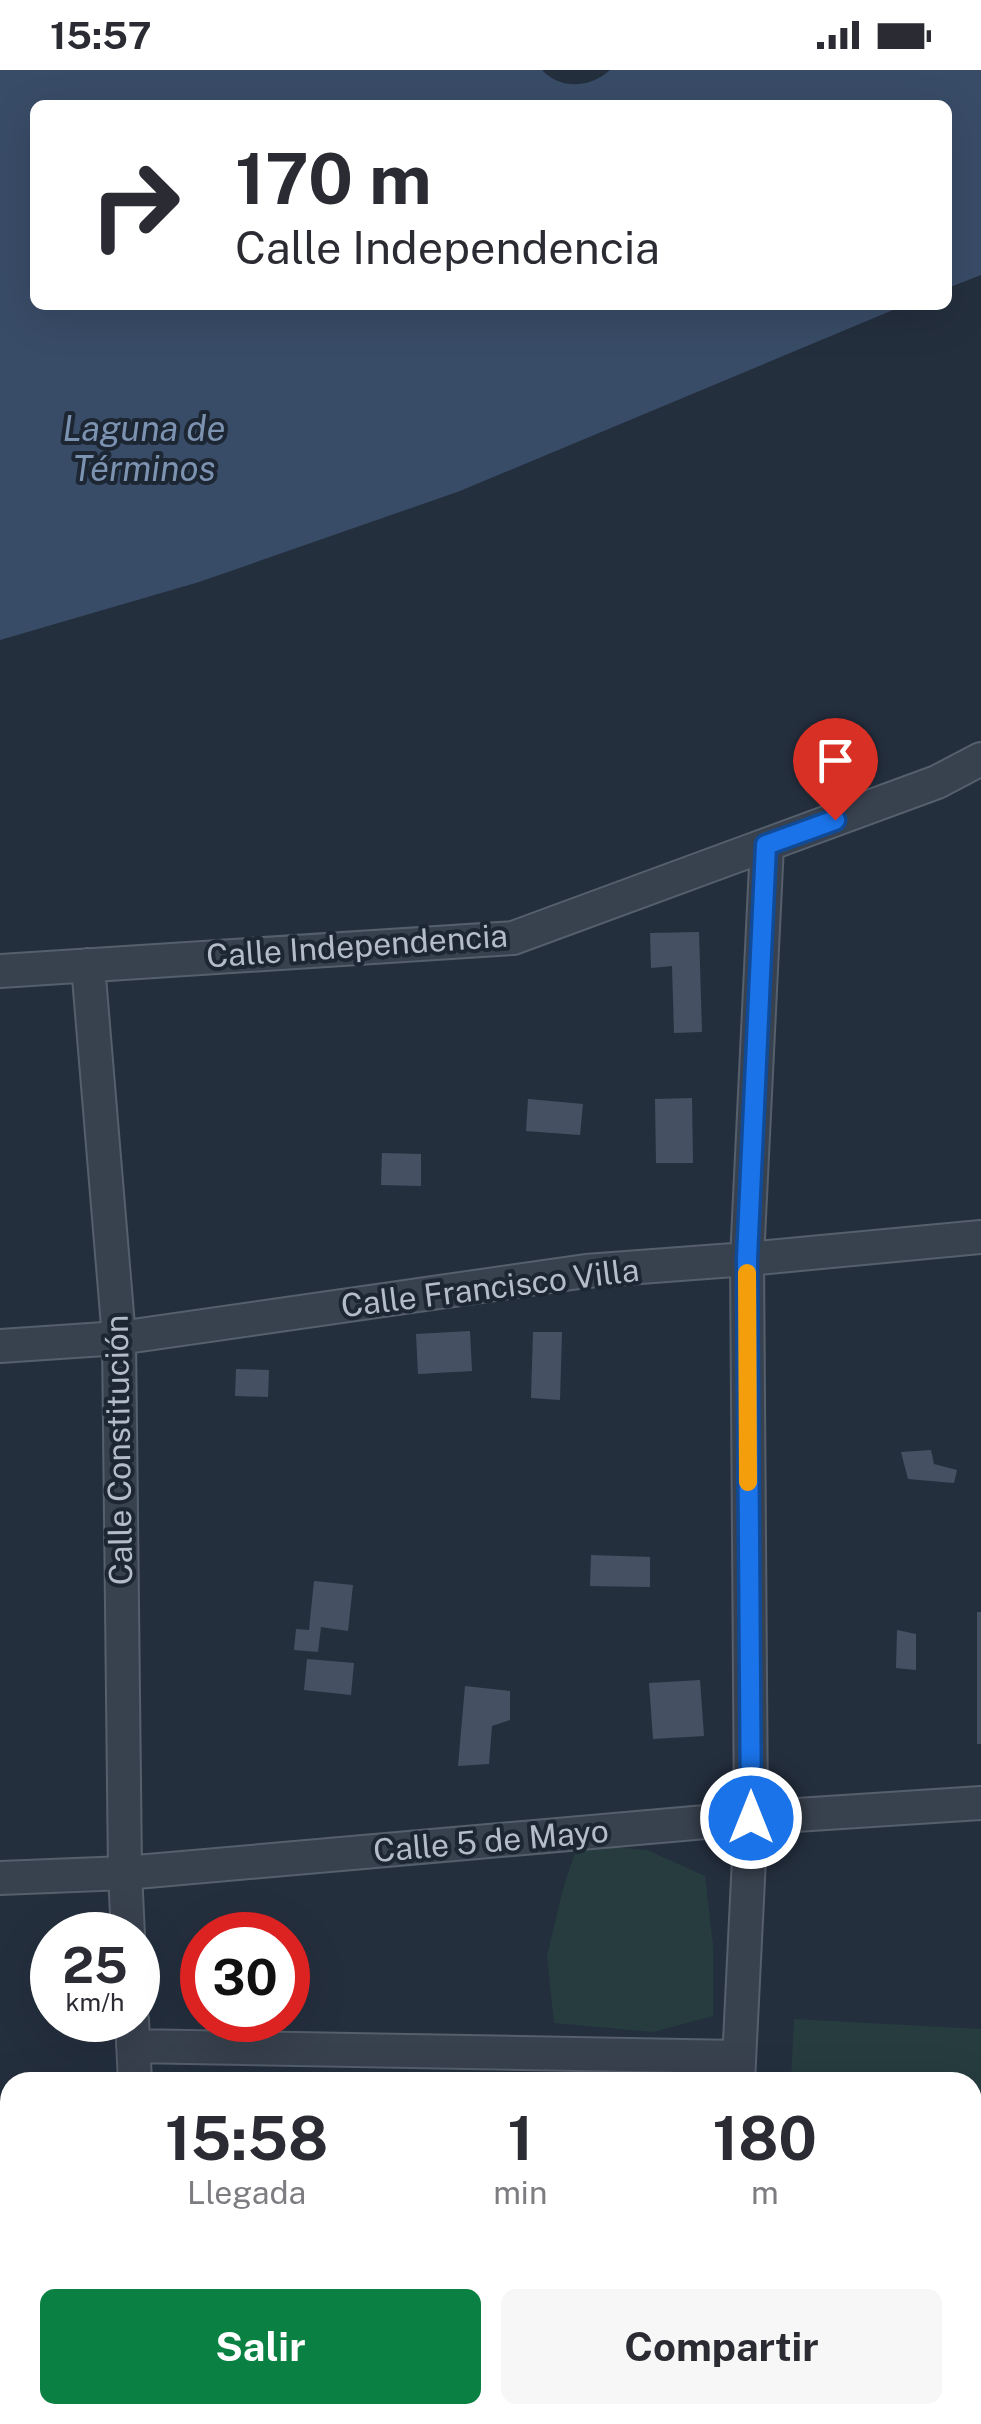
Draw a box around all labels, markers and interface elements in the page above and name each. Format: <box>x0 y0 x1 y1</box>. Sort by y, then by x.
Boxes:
text: 15:57 <box>50 13 152 58</box>
text: 170 m <box>235 137 432 220</box>
icon: right <box>70 140 200 270</box>
text: Calle Independencia <box>235 221 660 274</box>
water label: Laguna de Términos <box>62 408 226 489</box>
pin <box>793 718 878 821</box>
icon: arrive <box>808 733 863 788</box>
street label: Calle Independencia <box>205 917 509 974</box>
street label: Calle Francisco Villa <box>339 1251 641 1324</box>
street label: Calle Constitución <box>98 1314 139 1586</box>
position arrow <box>699 1766 803 1870</box>
street label: Calle 5 de Mayo <box>372 1812 610 1869</box>
speed limit sign: 30 <box>180 1912 310 2042</box>
text: 25 <box>62 1935 128 1994</box>
text: km/h <box>66 1987 124 2017</box>
text: 15:58 <box>165 2103 328 2174</box>
text: 1 <box>507 2103 533 2174</box>
text: 180 <box>713 2103 817 2174</box>
text: Llegada <box>187 2174 306 2211</box>
text: min <box>493 2174 547 2211</box>
text: m <box>751 2174 779 2211</box>
button: Salir <box>40 2289 481 2404</box>
button: Compartir <box>501 2289 942 2404</box>

